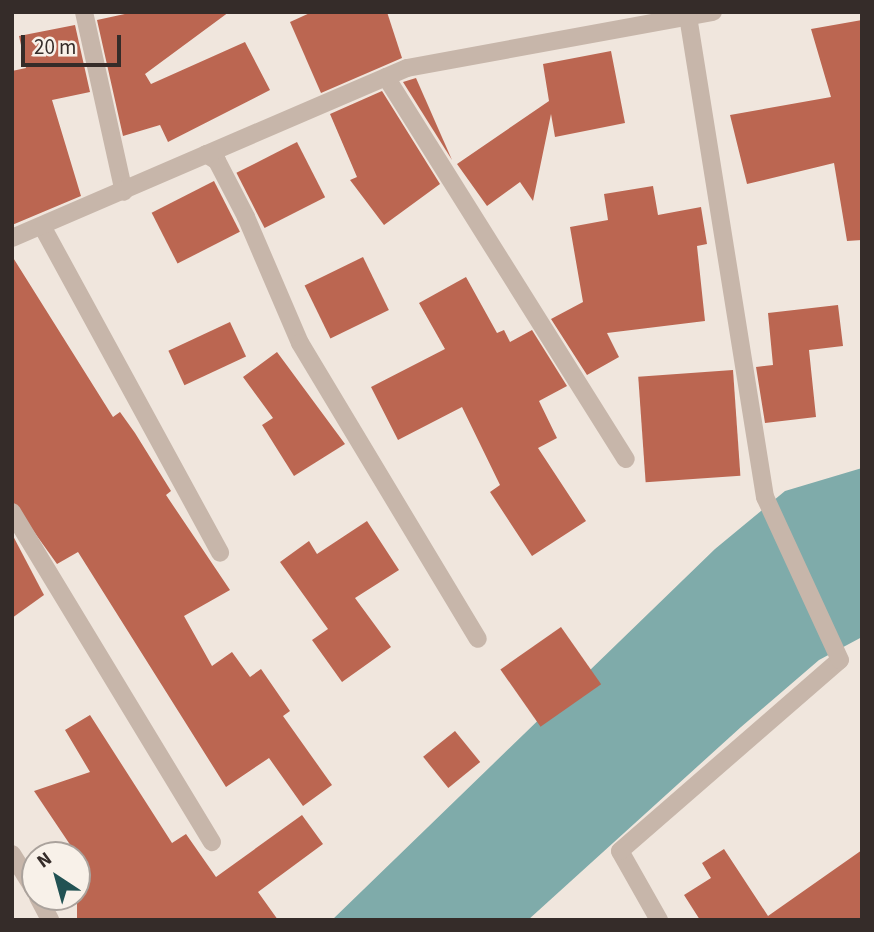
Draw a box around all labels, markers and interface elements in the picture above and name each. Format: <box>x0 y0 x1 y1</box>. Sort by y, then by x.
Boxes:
scale bar <box>24 21 124 65</box>
text: 20 m <box>34 32 76 62</box>
north arrow <box>21 841 91 911</box>
text: N <box>31 846 58 875</box>

